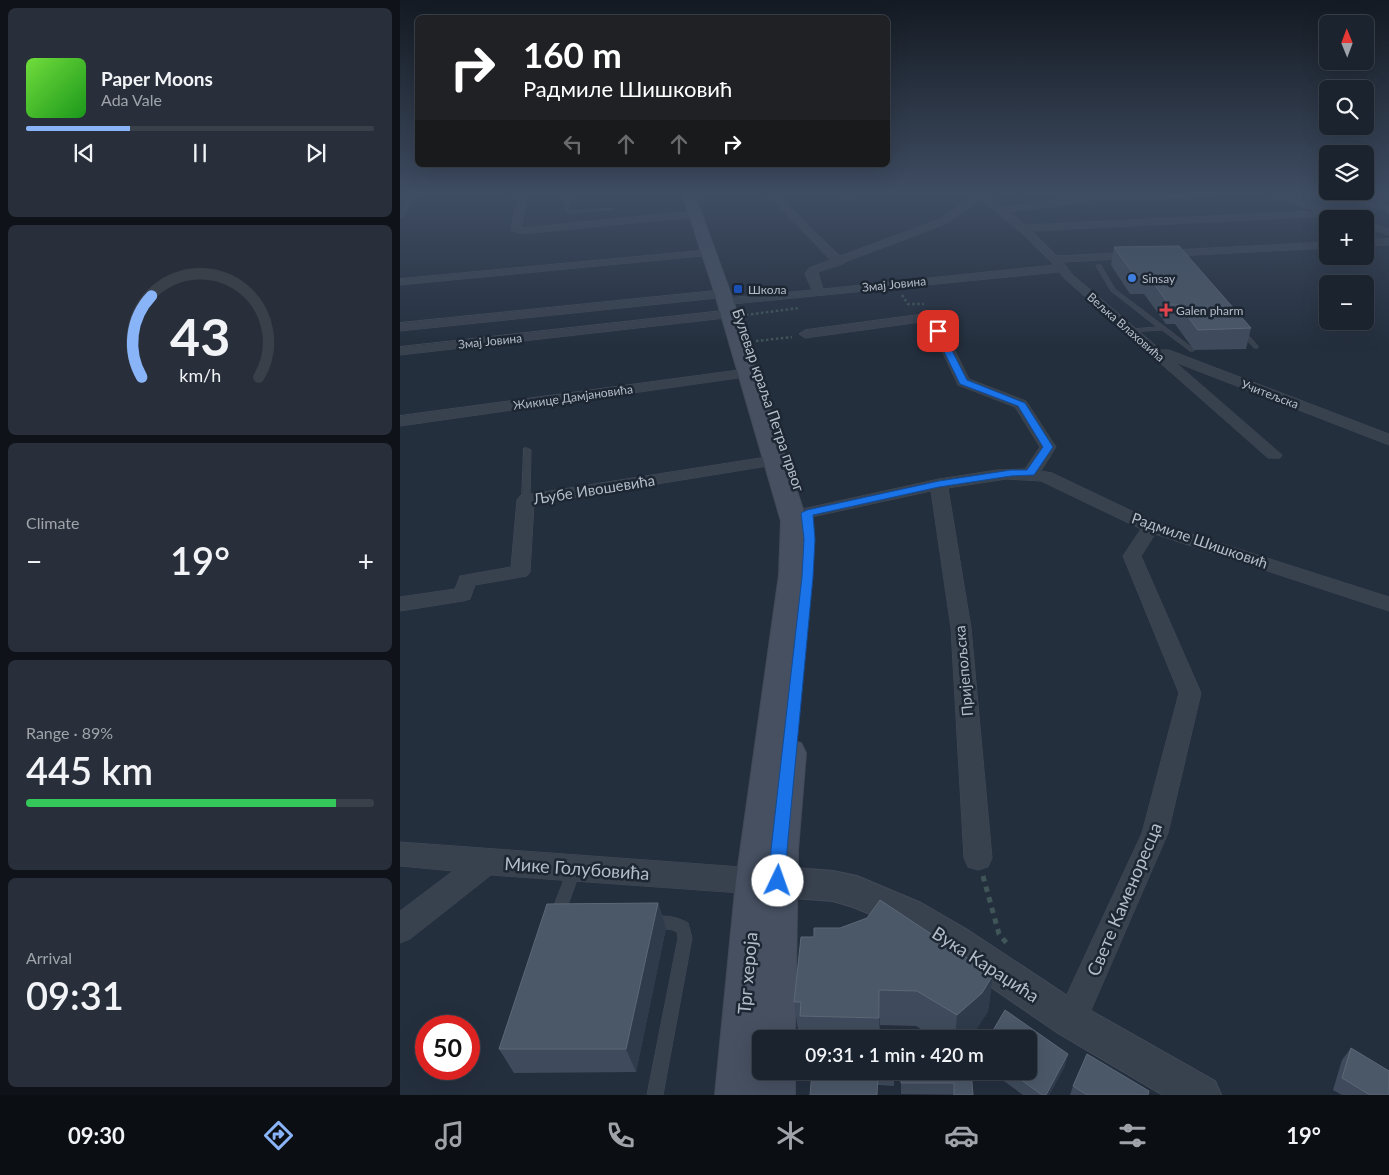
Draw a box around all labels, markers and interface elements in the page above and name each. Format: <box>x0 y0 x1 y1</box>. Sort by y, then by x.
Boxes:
north arrow <box>1319 15 1374 70</box>
map controls <box>1319 15 1374 330</box>
text: 160 m <box>523 33 622 75</box>
icon: right <box>440 35 505 100</box>
text: Paper Moons <box>101 67 213 90</box>
text: Радмиле Шишковић <box>523 75 732 102</box>
button: search <box>1319 80 1374 135</box>
text: Ada Vale <box>101 90 162 109</box>
icon: left <box>559 130 587 158</box>
icon: ahead <box>612 130 640 158</box>
icon: ahead <box>665 130 693 158</box>
icon: right <box>718 130 746 158</box>
icon: previous <box>70 139 98 167</box>
icon: pause <box>186 139 214 167</box>
icon: next <box>302 139 330 167</box>
button: layers <box>1319 145 1374 200</box>
button: + <box>1319 210 1374 265</box>
place label: Sinsay <box>1142 271 1176 286</box>
marker: Sinsay <box>1126 272 1138 284</box>
street label: Змај Јовина <box>861 273 927 295</box>
button: − <box>1319 275 1374 330</box>
place label: Школа <box>748 282 786 297</box>
marker: Школа <box>732 283 744 295</box>
street label: Вељка Влаховића <box>1084 289 1168 365</box>
place label: Galen pharm <box>1176 303 1243 318</box>
marker: Galen pharm <box>1160 304 1172 316</box>
text: 43 <box>170 305 230 367</box>
street label: Булевар краља Петра првог <box>729 306 809 494</box>
pin <box>917 310 959 352</box>
icon: arrive <box>924 317 952 345</box>
street label: Змај Јовина <box>457 330 523 352</box>
text: km/h <box>179 364 221 386</box>
street label: Учитељска <box>1239 376 1301 412</box>
street label: Жикице Дамјановића <box>512 381 634 413</box>
street label: Љубе Ивошевића <box>531 470 656 508</box>
street label: Радмиле Шишковић <box>1130 508 1270 572</box>
text: Climate <box>26 513 79 532</box>
text: 19° <box>170 537 230 583</box>
text: − <box>26 544 42 578</box>
text: + <box>358 544 374 578</box>
street label: Пријепољска <box>950 625 976 717</box>
text: Range · 89% <box>26 723 113 742</box>
text: 445 km <box>26 747 153 793</box>
street label: Свете Каменоресца <box>1082 819 1166 979</box>
street label: Мике Голубовића <box>504 852 650 884</box>
position arrow <box>751 854 803 906</box>
street label: Вука Караџића <box>928 921 1044 1007</box>
street label: Трг хероја <box>732 931 762 1015</box>
text: Arrival <box>26 948 72 967</box>
text: 09:31 <box>26 972 124 1018</box>
speed limit sign: 50 <box>415 1015 480 1080</box>
text: 09:31 · 1 min · 420 m <box>805 1043 984 1066</box>
icon: directions <box>261 1118 296 1153</box>
icon: music <box>432 1118 467 1153</box>
icon: phone <box>603 1118 638 1153</box>
icon: climate <box>773 1118 808 1153</box>
icon: car <box>944 1118 979 1153</box>
icon: filters <box>1115 1118 1150 1153</box>
text: 09:30 <box>68 1122 125 1149</box>
text: 19° <box>1286 1122 1321 1149</box>

